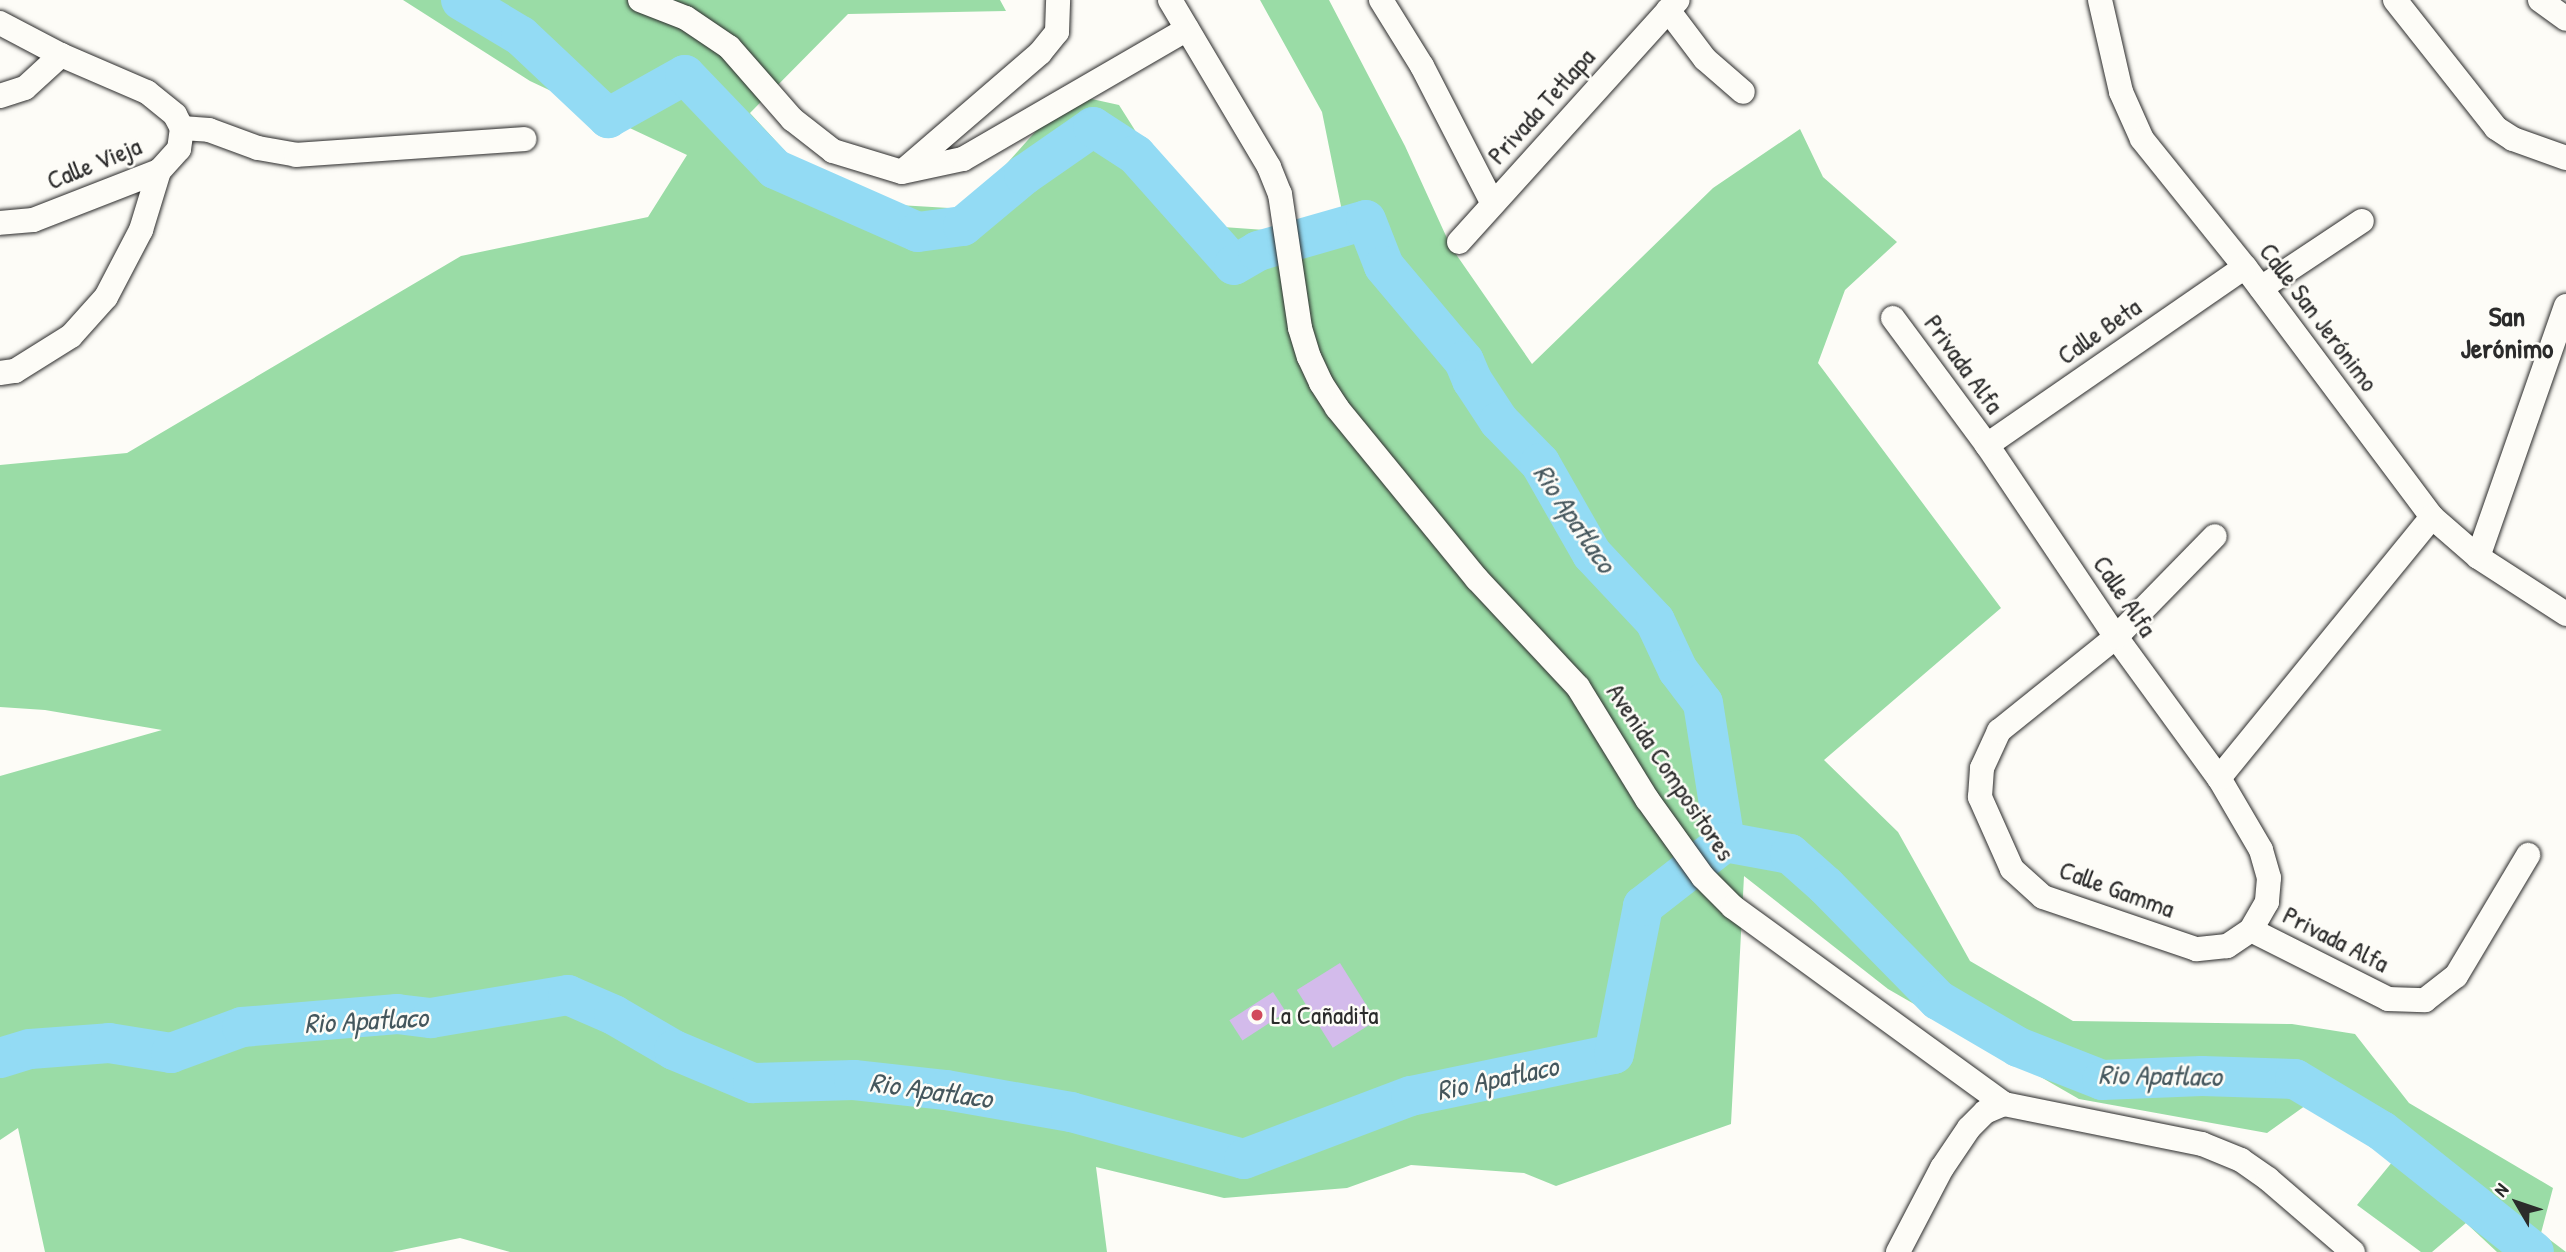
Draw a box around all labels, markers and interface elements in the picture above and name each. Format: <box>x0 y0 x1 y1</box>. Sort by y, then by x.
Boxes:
street label: Privada Tetlapa <box>1481 42 1601 170</box>
street label: Calle Vieja <box>42 130 146 196</box>
street label: Calle San Jerónimo <box>2253 237 2385 397</box>
street label: Calle Beta <box>2051 291 2147 371</box>
district label: San Jerónimo <box>2461 299 2553 365</box>
street label: Privada Alfa <box>1918 309 2010 419</box>
water label: Rio Apatlaco <box>1527 457 1623 579</box>
street label: Calle Alfa <box>2087 550 2163 642</box>
street label: Avenida Compositores <box>1600 677 1742 867</box>
street label: Calle Gamma <box>2055 854 2179 924</box>
street label: Privada Alfa <box>2278 899 2394 979</box>
place label: La Cañadita <box>1271 999 1378 1031</box>
water label: Rio Apatlaco <box>303 1000 429 1040</box>
marker: La Cañadita <box>1249 1007 1265 1023</box>
water label: Rio Apatlaco <box>1433 1049 1561 1107</box>
water label: Rio Apatlaco <box>2098 1057 2222 1093</box>
water label: Rio Apatlaco <box>867 1065 995 1115</box>
north arrow <box>2482 1168 2552 1238</box>
text: N <box>2487 1178 2514 1202</box>

